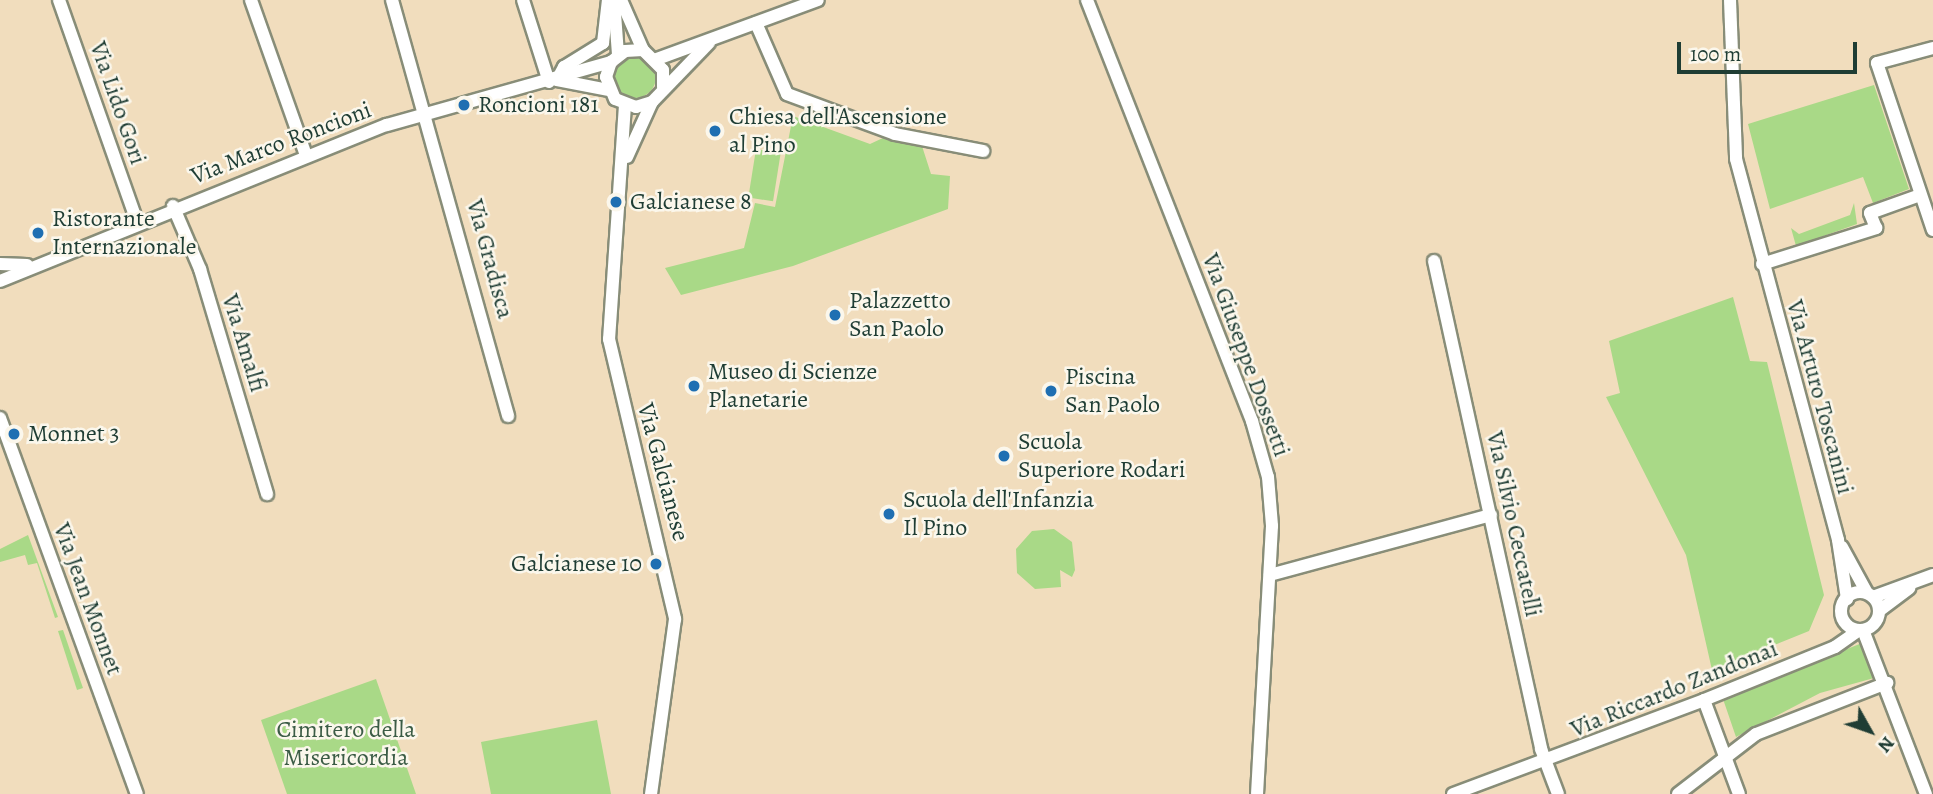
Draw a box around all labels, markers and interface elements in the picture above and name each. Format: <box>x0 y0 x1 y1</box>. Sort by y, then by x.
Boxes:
scale bar <box>1681 28 1861 72</box>
street label: Via Lido Gori <box>83 38 153 168</box>
text: 100 m <box>1690 40 1741 68</box>
place label: Roncioni 181 <box>478 91 599 119</box>
street label: Via Marco Roncioni <box>187 95 375 191</box>
marker: Roncioni 181 <box>456 97 472 113</box>
place label: Chiesa dell'Ascensione al Pino <box>729 103 947 159</box>
marker: Chiesa dell'Ascensione al Pino <box>707 123 723 139</box>
place label: Galcianese 8 <box>630 188 752 216</box>
marker: Galcianese 8 <box>608 194 624 210</box>
street label: Via Gradisca <box>460 196 520 322</box>
place label: Ristorante Internazionale <box>52 205 196 261</box>
marker: Ristorante Internazionale <box>30 225 46 241</box>
street label: Via Giuseppe Dossetti <box>1196 249 1296 461</box>
place label: Palazzetto San Paolo <box>849 287 951 343</box>
street label: Via Amalfi <box>215 290 273 396</box>
street label: Via Arturo Toscanini <box>1780 297 1860 497</box>
marker: Palazzetto San Paolo <box>827 307 843 323</box>
place label: Museo di Scienze Planetarie <box>708 358 877 414</box>
place label: Piscina San Paolo <box>1065 363 1160 419</box>
marker: Museo di Scienze Planetarie <box>686 378 702 394</box>
marker: Piscina San Paolo <box>1043 383 1059 399</box>
street label: Via Galcianese <box>631 400 695 544</box>
place label: Monnet 3 <box>28 420 120 448</box>
marker: Monnet 3 <box>6 426 22 442</box>
place label: Scuola Superiore Rodari <box>1018 428 1185 484</box>
street label: Via Silvio Ceccatelli <box>1480 429 1548 619</box>
marker: Scuola Superiore Rodari <box>996 448 1012 464</box>
place label: Scuola dell'Infanzia Il Pino <box>903 486 1094 542</box>
marker: Scuola dell'Infanzia Il Pino <box>881 506 897 522</box>
street label: Via Jean Monnet <box>47 519 129 679</box>
place label: Galcianese 10 <box>511 550 642 578</box>
marker: Galcianese 10 <box>648 556 664 572</box>
street label: Via Riccardo Zandonai <box>1566 634 1782 744</box>
north arrow <box>1835 696 1905 766</box>
park label: Cimitero della Misericordia <box>277 716 415 772</box>
text: N <box>1872 731 1900 758</box>

